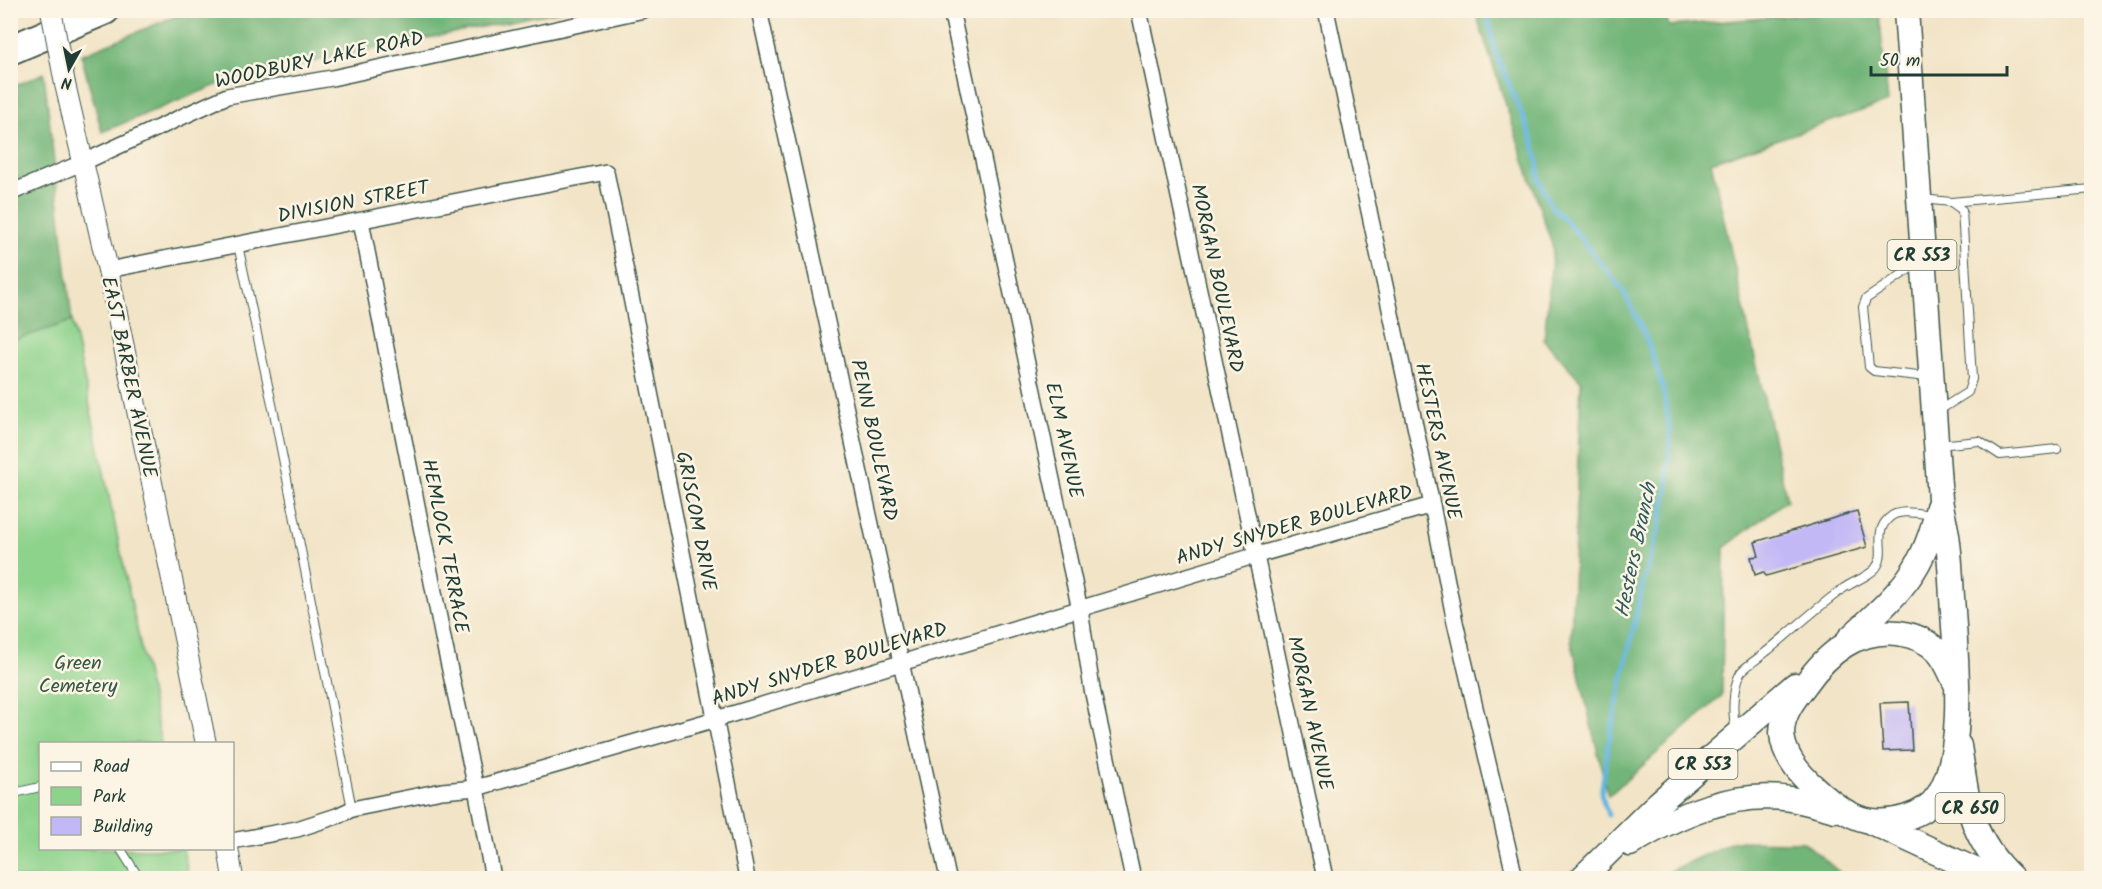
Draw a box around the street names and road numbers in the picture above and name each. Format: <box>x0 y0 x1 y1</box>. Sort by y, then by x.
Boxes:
street label: WOODBURY LAKE ROAD <box>212 23 427 99</box>
street label: DIVISION STREET <box>275 172 434 233</box>
street label: MORGAN BOULEVARD <box>1180 181 1252 376</box>
road number: CR 553 <box>1888 240 1956 270</box>
street label: EAST BARBER AVENUE <box>91 274 165 483</box>
street label: PENN BOULEVARD <box>840 357 906 524</box>
street label: HESTERS AVENUE <box>1405 360 1470 524</box>
street label: ELM AVENUE <box>1035 379 1091 503</box>
street label: GRISCOM DRIVE <box>666 449 725 595</box>
street label: HEMLOCK TERRACE <box>411 456 477 638</box>
street label: ANDY SNYDER BOULEVARD <box>1172 477 1417 575</box>
street label: ANDY SNYDER BOULEVARD <box>708 614 952 716</box>
street label: MORGAN AVENUE <box>1277 633 1341 795</box>
road number: CR 553 <box>1668 749 1738 779</box>
road number: CR 650 <box>1936 793 2004 823</box>

